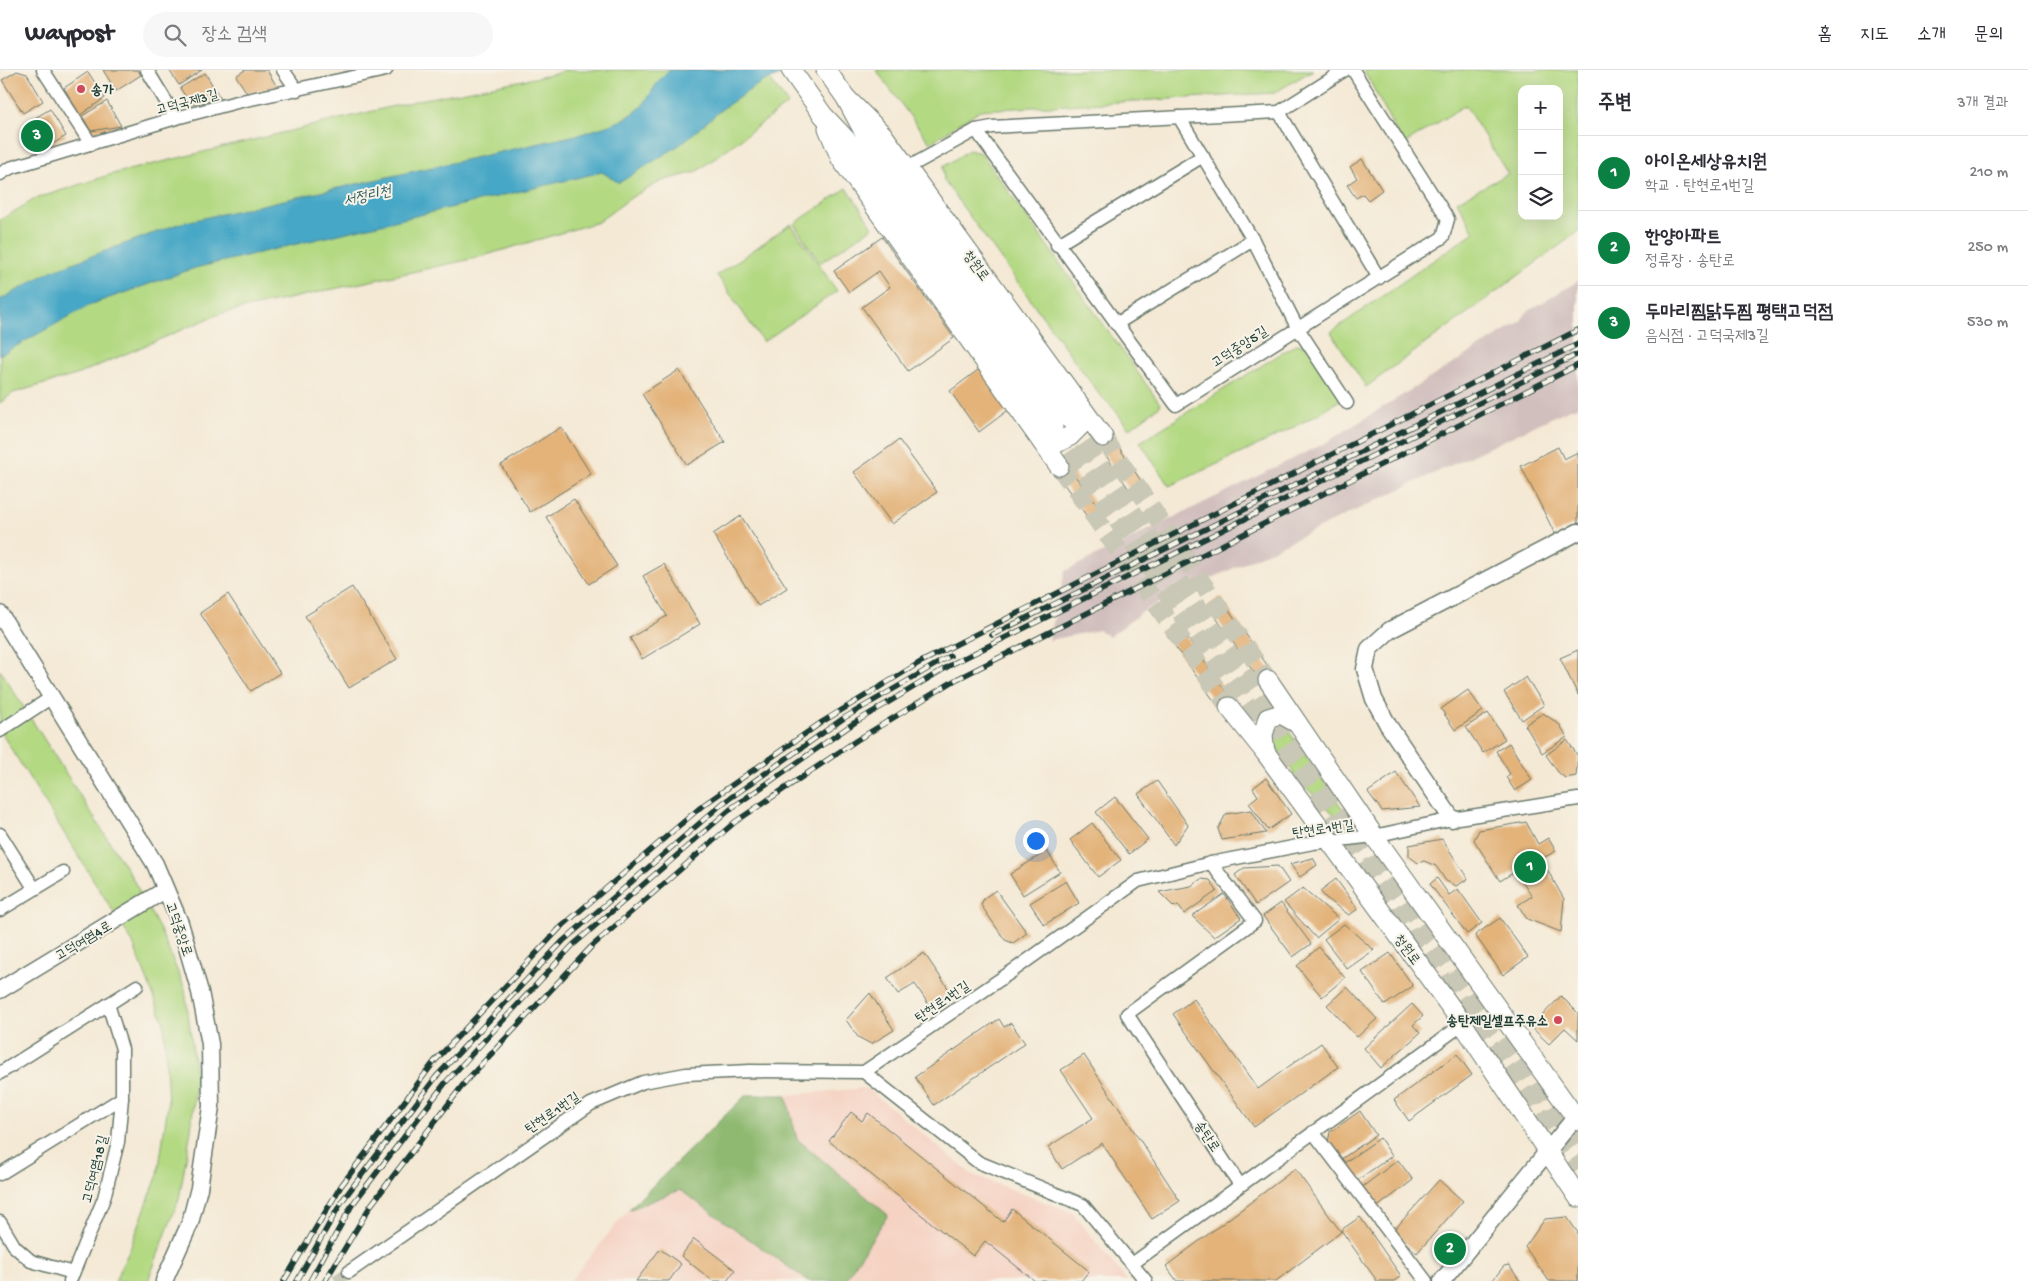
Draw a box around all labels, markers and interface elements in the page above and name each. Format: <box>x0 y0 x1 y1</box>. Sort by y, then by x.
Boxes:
search box <box>143 12 493 57</box>
text: Waypost <box>25 20 113 49</box>
icon: search <box>161 21 189 49</box>
text: 장소 검색 <box>201 24 267 47</box>
text: 홈 <box>1818 25 1832 46</box>
text: 지도 <box>1860 25 1889 46</box>
text: 소개 <box>1917 25 1946 46</box>
text: 문의 <box>1974 25 2003 46</box>
marker: 송가 <box>75 83 87 95</box>
place label: 송가 <box>91 83 114 100</box>
map controls <box>1518 85 1563 220</box>
button: + <box>1518 85 1563 130</box>
street label: 고덕국제3길 <box>155 87 221 120</box>
text: 주변 <box>1598 92 1632 117</box>
text: 3개 결과 <box>1957 95 2008 114</box>
pin: 3 <box>21 117 53 155</box>
button: − <box>1518 130 1563 175</box>
text: 아이온세상유치원 <box>1645 152 1767 175</box>
text: 1 <box>1611 164 1617 183</box>
text: 210 m <box>1969 164 2008 183</box>
button: layers <box>1518 175 1563 220</box>
text: 학교 · 탄현로1번길 <box>1645 178 1754 197</box>
water label: 서정리천 <box>342 182 395 211</box>
text: 한양아파트 <box>1645 227 1721 250</box>
text: 2 <box>1610 239 1618 258</box>
text: 250 m <box>1968 239 2008 258</box>
street label: 청원로 <box>958 248 992 285</box>
text: 정류장 · 송탄로 <box>1645 253 1735 272</box>
text: 두마리찜닭두찜 평택고덕점 <box>1645 302 1833 325</box>
text: 3 <box>1610 314 1618 333</box>
text: 530 m <box>1967 314 2008 333</box>
street label: 고덕중앙5길 <box>1209 323 1272 373</box>
text: 음식점 · 고덕국제3길 <box>1645 328 1769 347</box>
street label: 탄현로1번길 <box>1291 818 1356 843</box>
your location <box>1023 828 1049 854</box>
pin: 1 <box>1514 848 1546 886</box>
street label: 고덕중앙로 <box>160 900 195 959</box>
street label: 고덕여염4로 <box>53 919 116 966</box>
street label: 청원로 <box>1389 932 1423 969</box>
street label: 탄현로1번길 <box>913 978 974 1027</box>
place label: 송탄제일셀프주유소 <box>1447 1014 1548 1031</box>
marker: 송탄제일셀프주유소 <box>1552 1014 1564 1026</box>
street label: 탄현로1번길 <box>523 1089 584 1138</box>
street label: 송탄로 <box>1189 1119 1222 1156</box>
street label: 고덕여염18길 <box>80 1133 113 1205</box>
pin: 2 <box>1434 1230 1466 1268</box>

